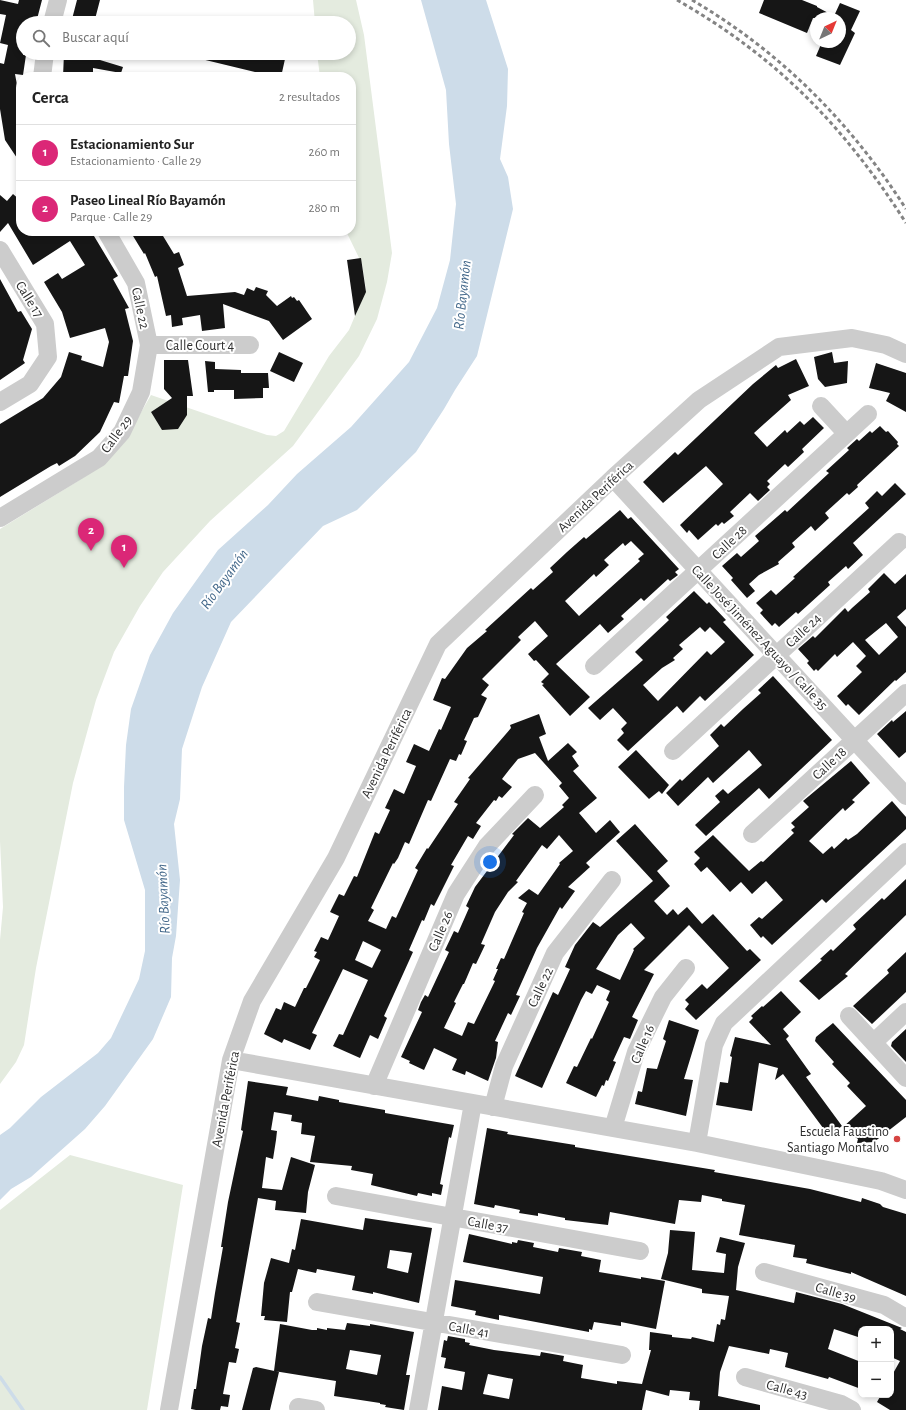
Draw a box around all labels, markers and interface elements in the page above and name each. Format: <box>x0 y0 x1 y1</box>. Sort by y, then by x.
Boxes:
north arrow <box>810 12 846 48</box>
search box <box>16 16 356 60</box>
icon: search <box>30 27 52 49</box>
text: Buscar aquí <box>62 30 129 45</box>
text: Cerca <box>32 89 69 106</box>
text: 2 resultados <box>279 91 340 104</box>
text: Estacionamiento Sur <box>70 137 194 152</box>
text: 1 <box>43 146 47 159</box>
text: 260 m <box>309 146 340 159</box>
text: Estacionamiento · Calle 29 <box>70 155 201 168</box>
text: Paseo Lineal Río Bayamón <box>70 193 226 208</box>
text: 2 <box>42 202 48 215</box>
text: 280 m <box>309 202 340 215</box>
text: Parque · Calle 29 <box>70 211 152 224</box>
water label: Río Bayamón <box>451 260 474 331</box>
street label: Calle 17 <box>13 279 46 320</box>
street label: Calle 22 <box>129 286 151 330</box>
street label: Calle Court 4 <box>166 339 234 353</box>
street label: Calle 29 <box>99 413 135 456</box>
street label: Avenida Periférica <box>555 458 637 535</box>
pin: 2 <box>78 518 104 551</box>
street label: Calle 28 <box>709 523 750 562</box>
pin: 1 <box>111 535 137 568</box>
water label: Río Bayamón <box>198 547 251 612</box>
street label: Calle José Jiménez Aguayo / Calle 35 <box>689 563 830 713</box>
street label: Calle 24 <box>783 611 824 650</box>
street label: Avenida Periférica <box>359 706 415 800</box>
street label: Calle 18 <box>810 745 849 783</box>
your location <box>480 852 500 872</box>
water label: Río Bayamón <box>154 864 173 934</box>
street label: Calle 26 <box>426 909 456 954</box>
street label: Calle 22 <box>526 965 556 1009</box>
street label: Calle 16 <box>629 1023 657 1066</box>
street label: Avenida Periférica <box>210 1049 242 1149</box>
place label: Escuela Faustino Santiago Montalvo <box>787 1125 889 1155</box>
marker: Escuela Faustino Santiago Montalvo <box>892 1134 902 1144</box>
street label: Calle 37 <box>466 1215 509 1235</box>
street label: Calle 39 <box>814 1280 858 1305</box>
street label: Calle 41 <box>447 1320 490 1340</box>
map controls <box>858 1326 894 1398</box>
button: + <box>858 1326 894 1362</box>
button: − <box>858 1362 894 1398</box>
street label: Calle 43 <box>765 1378 809 1402</box>

